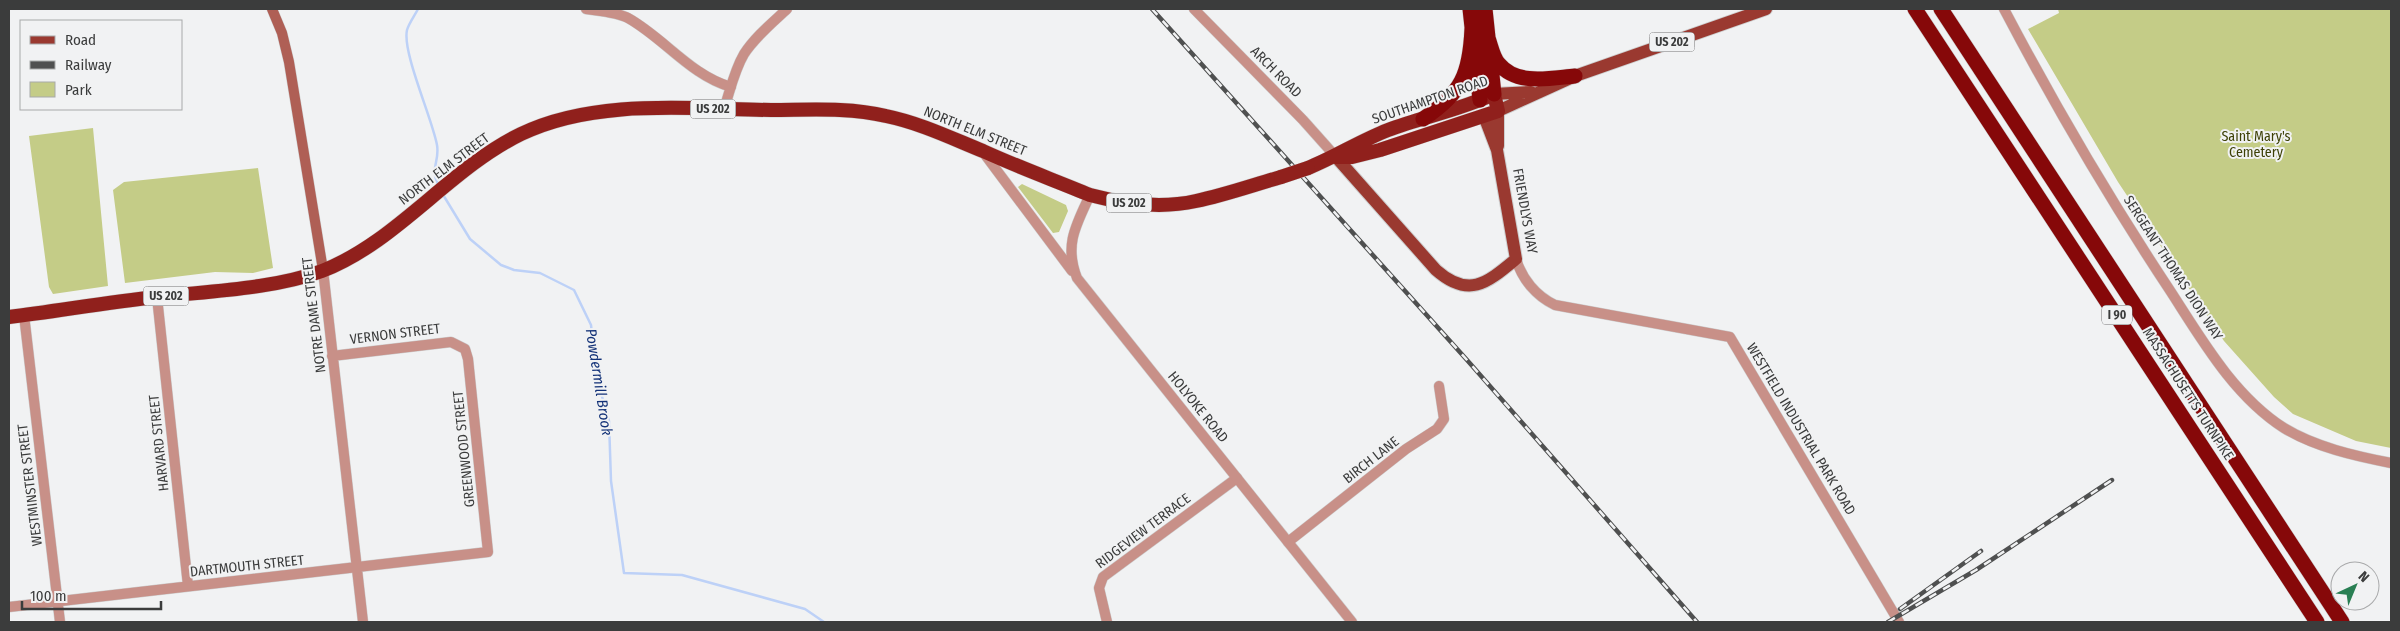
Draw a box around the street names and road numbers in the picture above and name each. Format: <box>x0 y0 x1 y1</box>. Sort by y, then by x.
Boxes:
road number: US 202 <box>1650 32 1694 52</box>
street label: ARCH ROAD <box>1247 43 1305 101</box>
street label: SOUTHAMPTON ROAD <box>1370 72 1490 128</box>
road number: US 202 <box>690 100 736 118</box>
street label: NORTH ELM STREET <box>921 103 1029 160</box>
street label: NORTH ELM STREET <box>395 129 493 209</box>
street label: FRIENDLYS WAY <box>1509 167 1541 255</box>
street label: SERGEANT THOMAS DION WAY <box>2120 193 2226 344</box>
road number: US 202 <box>1106 194 1152 212</box>
street label: NOTRE DAME STREET <box>298 256 330 374</box>
road number: US 202 <box>144 286 188 306</box>
road number: I 90 <box>2102 306 2132 324</box>
street label: VERNON STREET <box>349 320 442 348</box>
street label: MASSACHUSETTS TURNPIKE <box>2139 325 2237 464</box>
street label: WESTFIELD INDUSTRIAL PARK ROAD <box>1743 340 1859 518</box>
street label: HOLYOKE ROAD <box>1164 368 1232 446</box>
street label: GREENWOOD STREET <box>449 389 479 508</box>
street label: HARVARD STREET <box>145 393 173 492</box>
street label: WESTMINSTER STREET <box>14 422 46 547</box>
street label: BIRCH LANE <box>1340 433 1403 487</box>
street label: RIDGEVIEW TERRACE <box>1092 490 1194 572</box>
street label: DARTMOUTH STREET <box>189 552 305 580</box>

